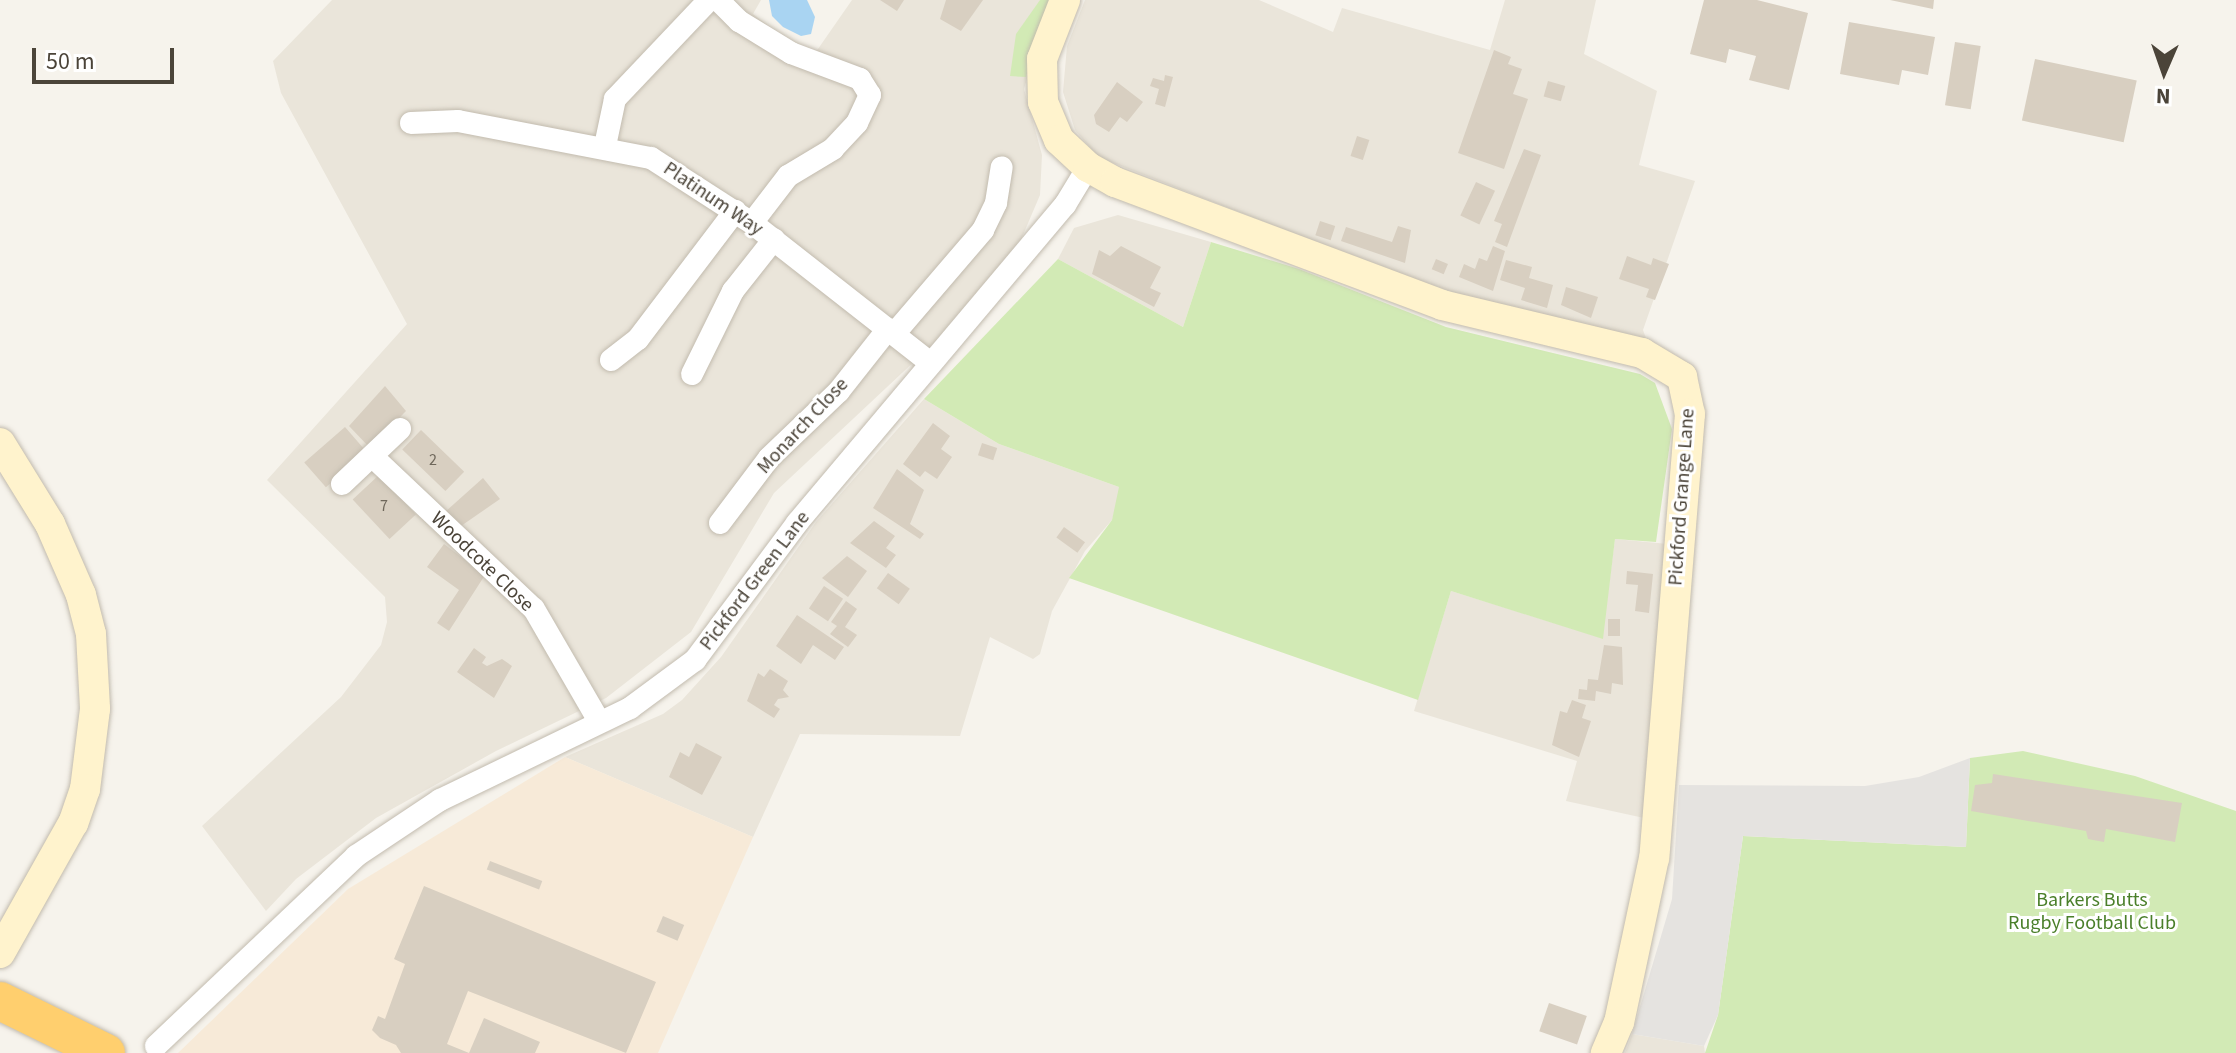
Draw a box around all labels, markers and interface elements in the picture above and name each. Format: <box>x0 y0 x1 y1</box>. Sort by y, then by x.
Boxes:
scale bar <box>36 32 178 82</box>
north arrow <box>2124 32 2204 112</box>
text: 50 m <box>46 44 95 79</box>
text: N <box>2155 80 2171 112</box>
street label: Platinum Way <box>659 157 767 241</box>
street label: Monarch Close <box>752 373 854 479</box>
street label: Pickford Grange Lane <box>1664 407 1700 587</box>
house number: 2 <box>429 450 437 470</box>
house number: 7 <box>380 496 388 516</box>
street label: Woodcote Close <box>426 507 538 617</box>
street label: Pickford Green Lane <box>695 507 815 655</box>
park label: Barkers Butts Rugby Football Club <box>2008 888 2176 935</box>

